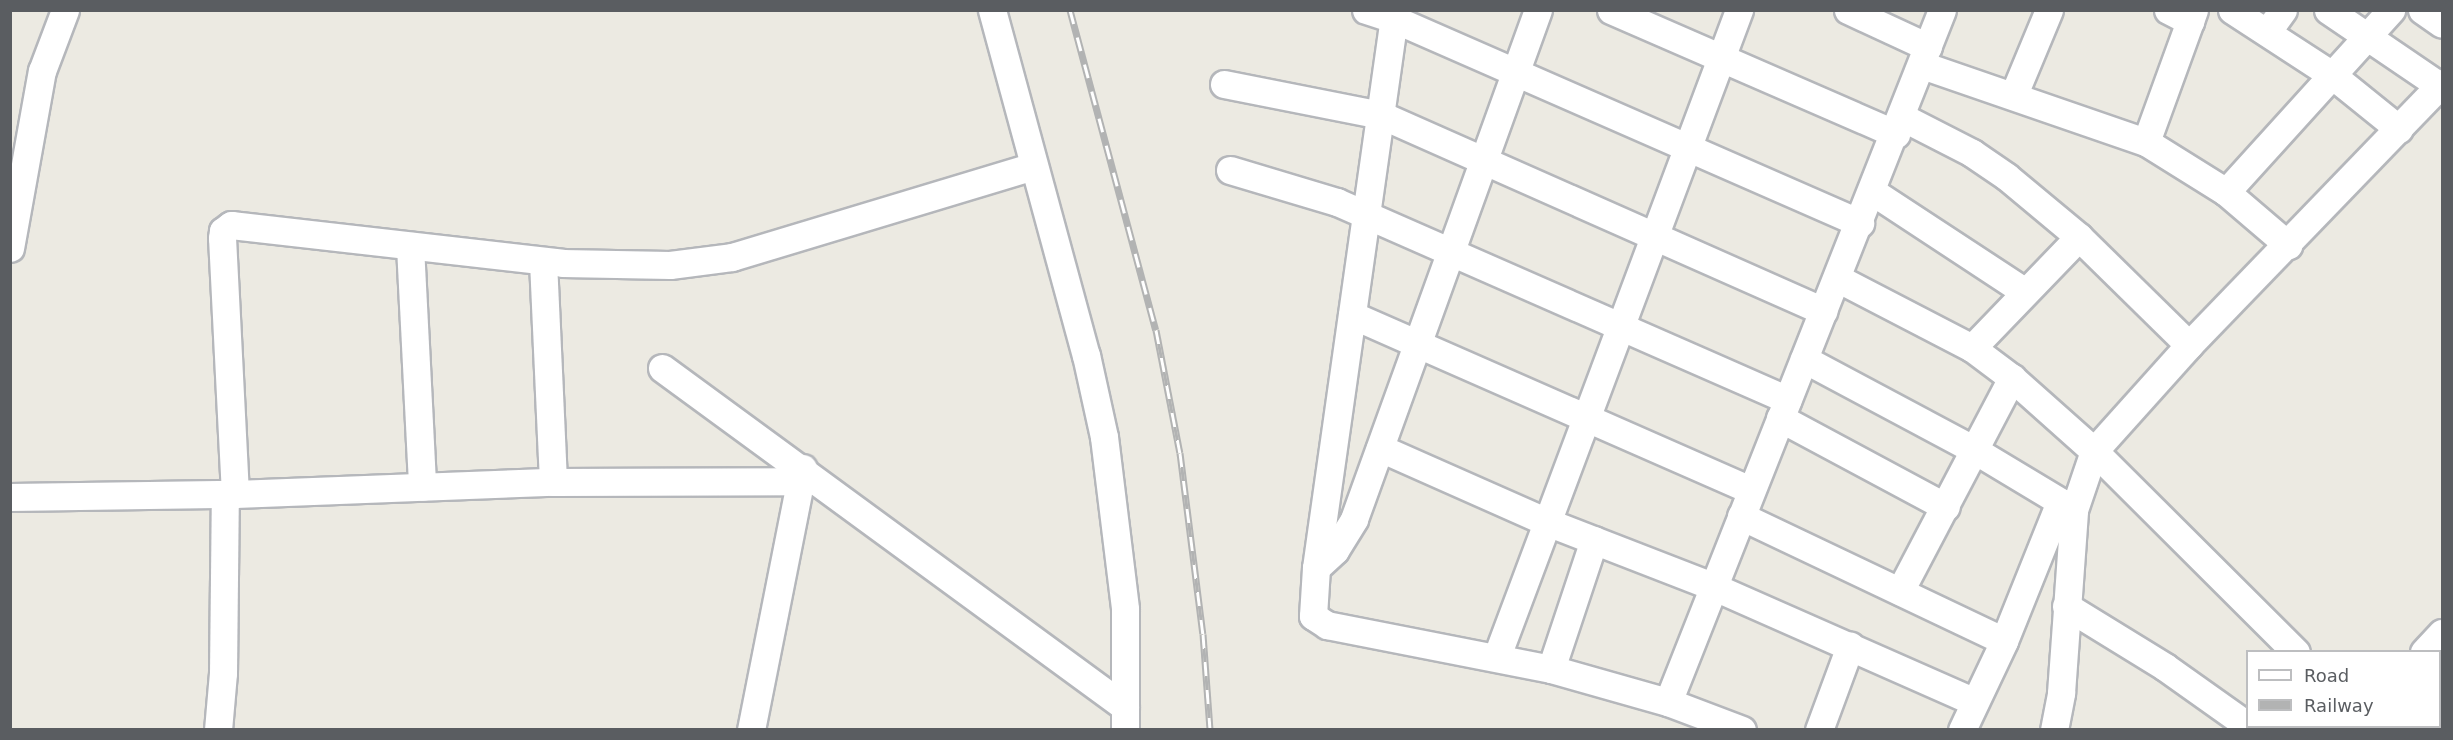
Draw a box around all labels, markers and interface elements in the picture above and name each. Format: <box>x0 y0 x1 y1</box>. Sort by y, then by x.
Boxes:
legend <box>2246 650 2441 728</box>
text: Road <box>2304 665 2349 686</box>
text: Railway <box>2304 695 2374 716</box>

